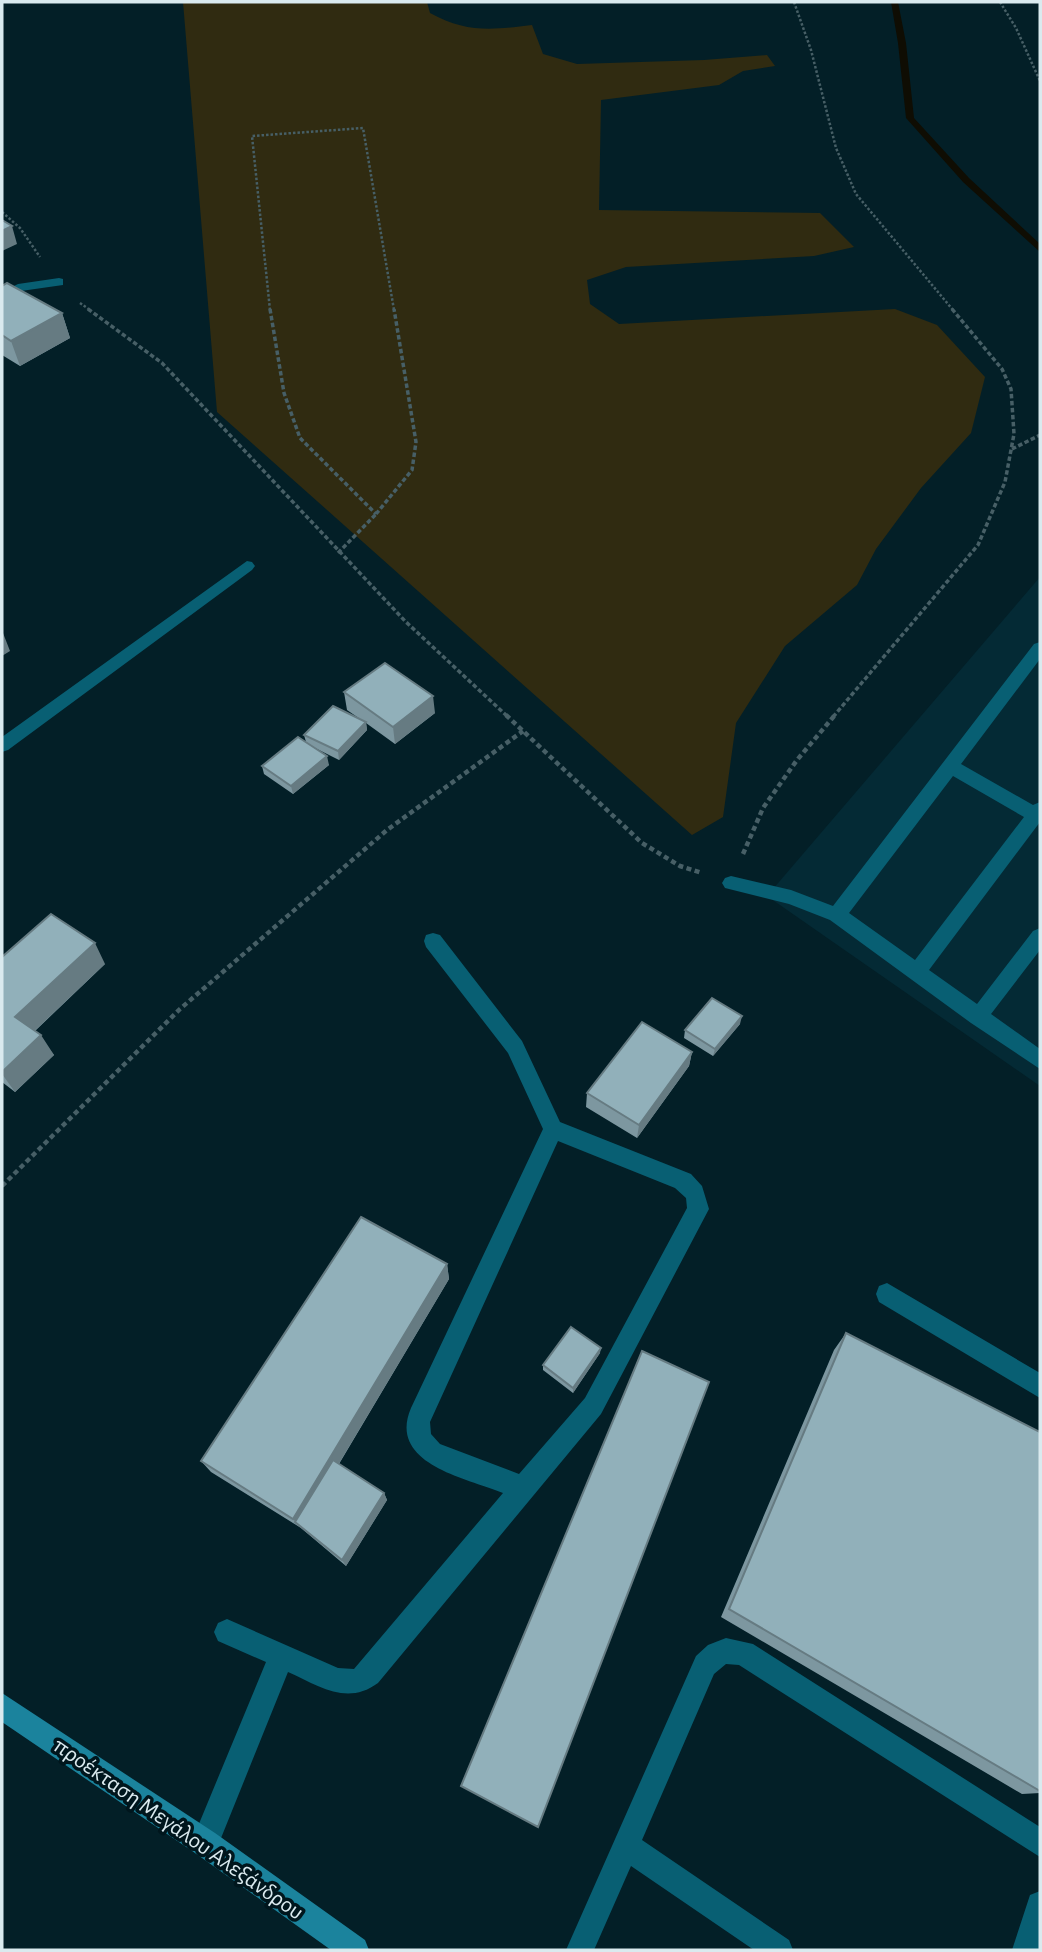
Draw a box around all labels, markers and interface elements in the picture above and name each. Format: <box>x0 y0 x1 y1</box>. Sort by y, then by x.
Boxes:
street label: προέκταση Μεγάλου Αλεξάνδρου <box>48 1733 307 1925</box>

